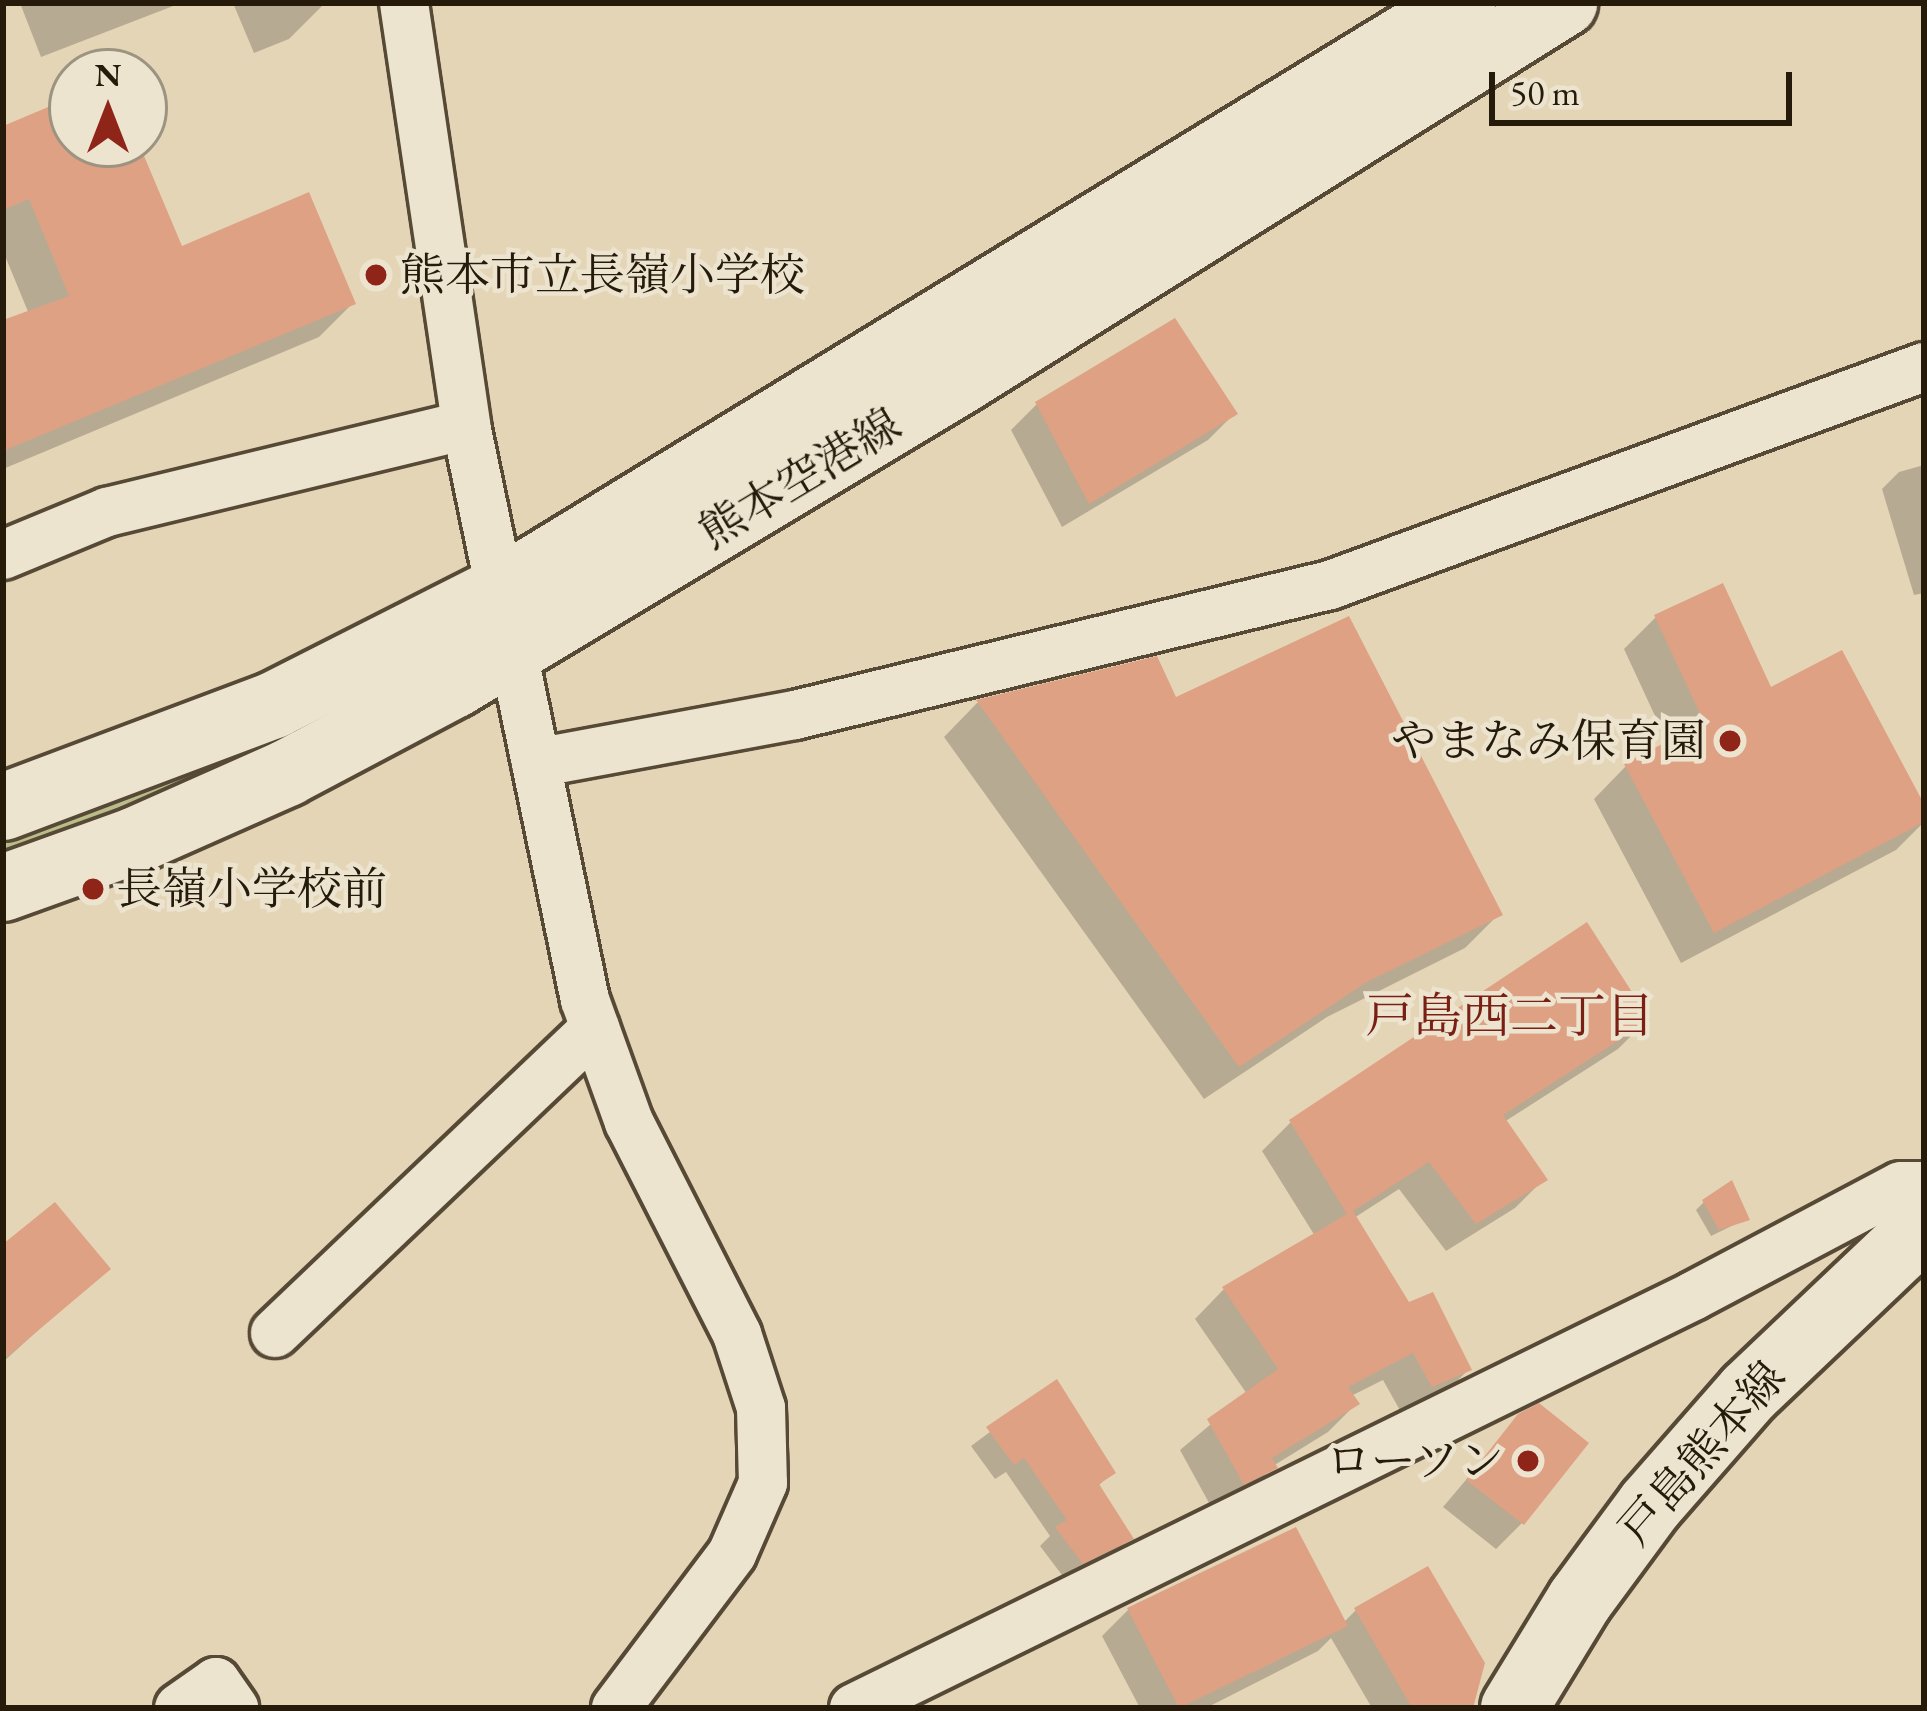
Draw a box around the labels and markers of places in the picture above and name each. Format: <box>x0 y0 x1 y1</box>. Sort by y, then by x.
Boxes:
place label: 熊本市立長嶺小学校 <box>400 248 805 302</box>
marker: 熊本市立長嶺小学校 <box>363 262 389 288</box>
place label: やまなみ保育園 <box>1391 714 1706 768</box>
marker: やまなみ保育園 <box>1717 728 1743 754</box>
place label: 長嶺小学校前 <box>117 862 387 916</box>
marker: 長嶺小学校前 <box>80 876 106 902</box>
place label: ローソン <box>1324 1434 1504 1488</box>
marker: ローソン <box>1515 1448 1541 1474</box>

